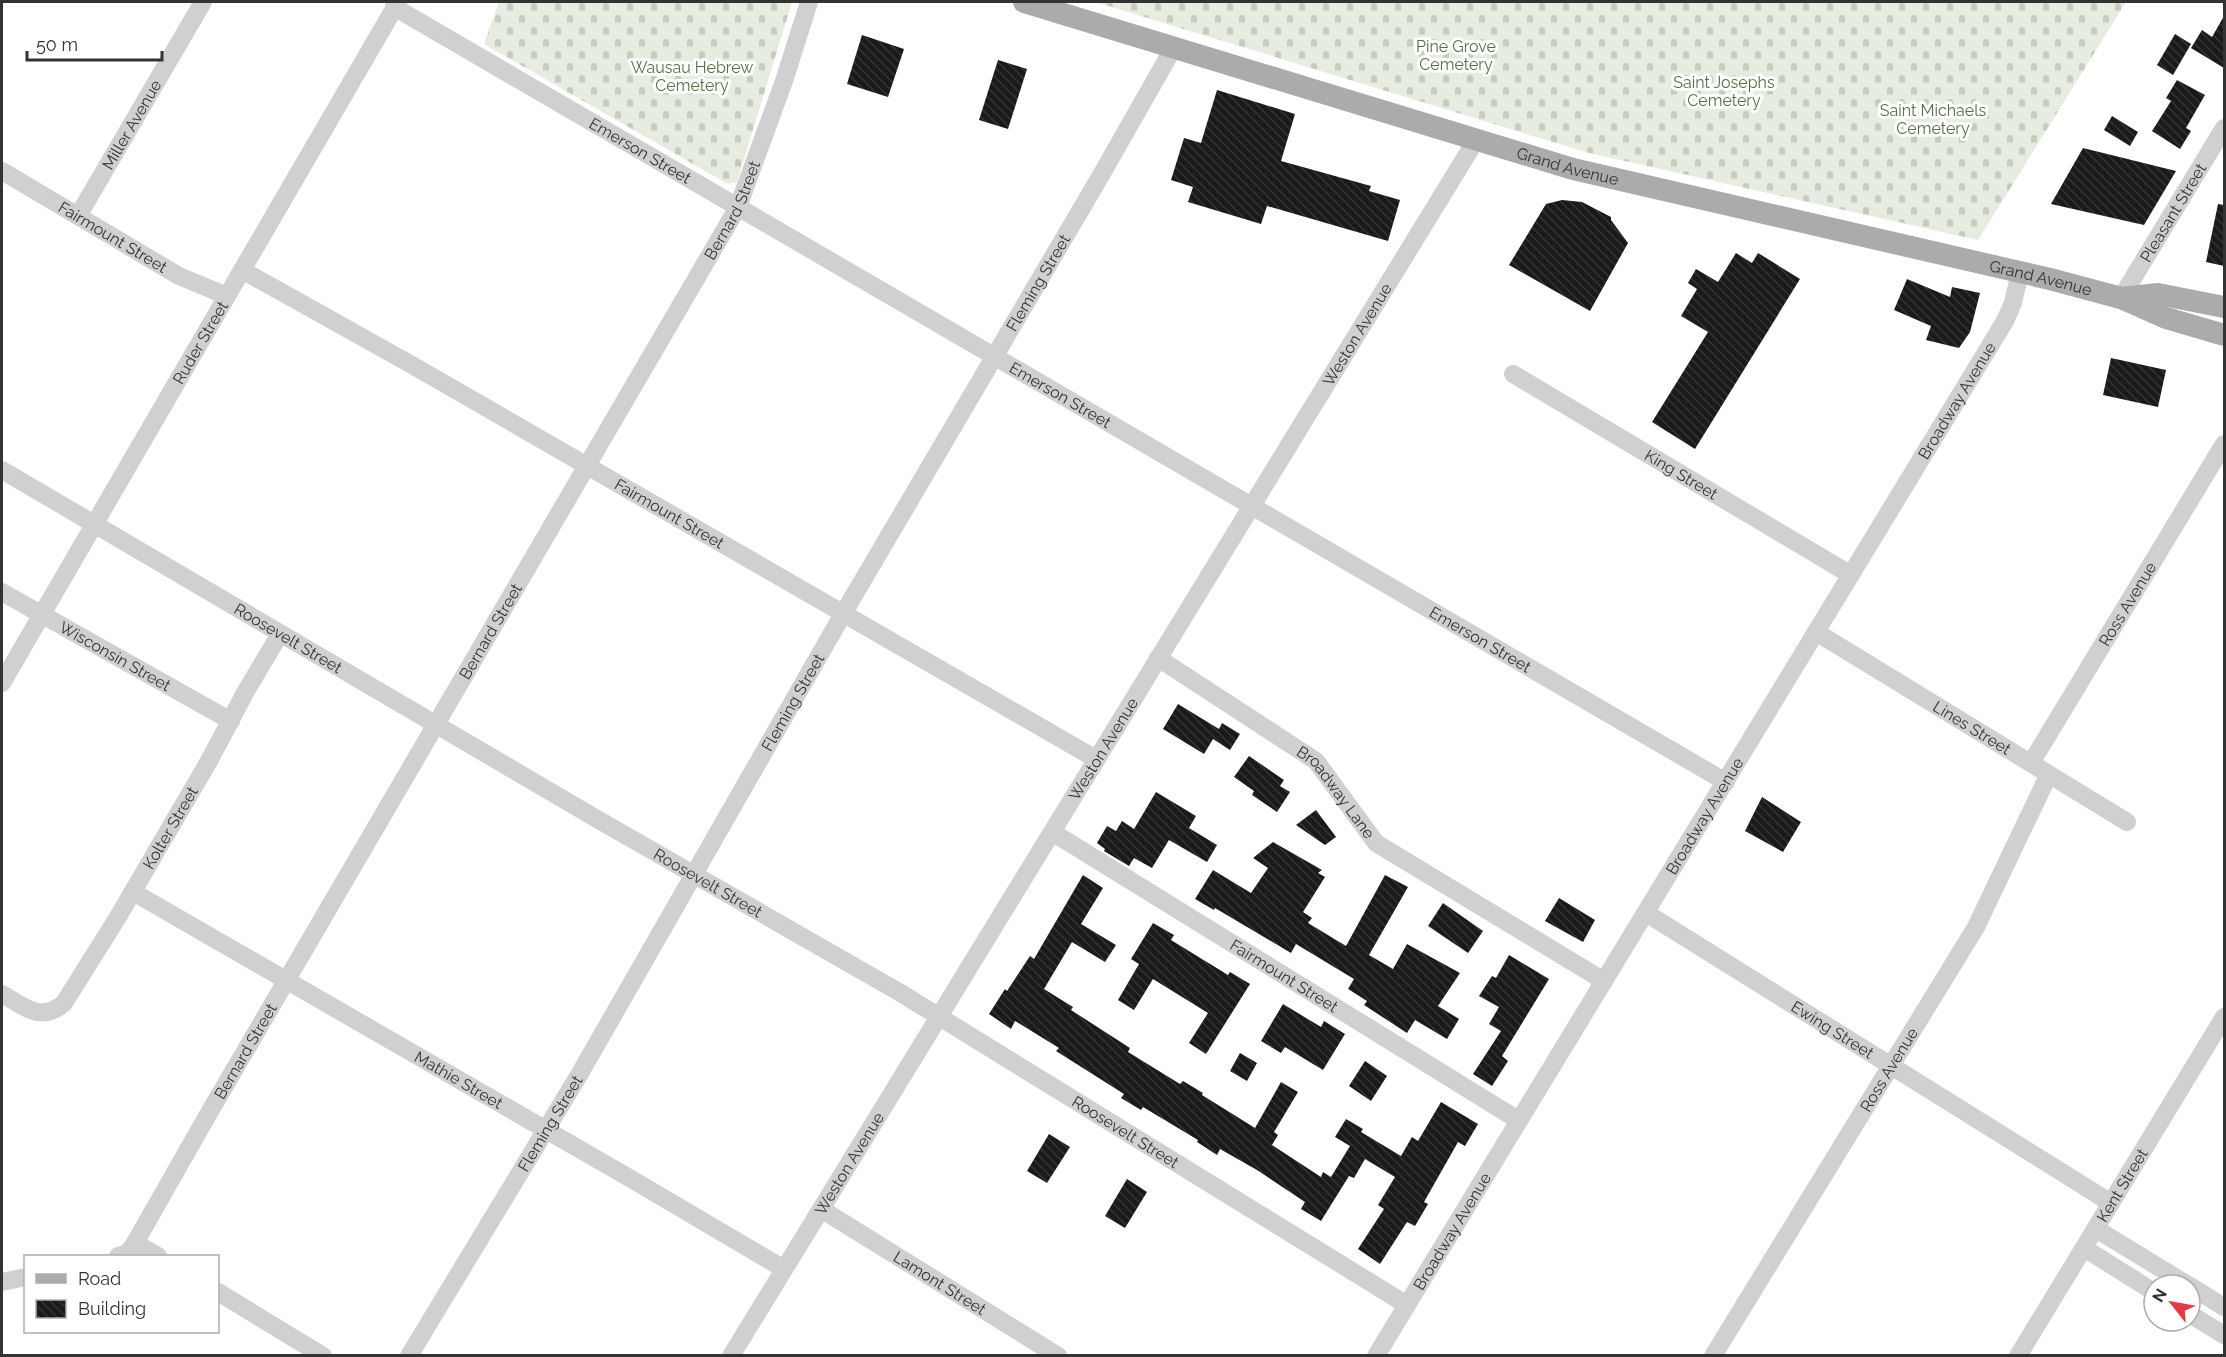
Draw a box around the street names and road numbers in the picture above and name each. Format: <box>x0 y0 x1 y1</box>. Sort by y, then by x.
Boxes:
street label: Miller Avenue <box>98 76 165 173</box>
street label: Emerson Street <box>586 114 695 188</box>
street label: Grand Avenue <box>1514 143 1620 189</box>
street label: Bernard Street <box>700 158 764 263</box>
street label: Pleasant Street <box>2136 159 2211 266</box>
street label: Fairmount Street <box>55 198 171 277</box>
street label: Fleming Street <box>1002 231 1074 335</box>
street label: Grand Avenue <box>1988 256 2094 300</box>
street label: Weston Avenue <box>1319 280 1396 389</box>
street label: Ruder Street <box>169 297 232 388</box>
street label: Broadway Avenue <box>1914 339 2000 463</box>
street label: Emerson Street <box>1006 358 1115 432</box>
street label: King Street <box>1641 446 1722 504</box>
street label: Fairmount Street <box>611 475 728 553</box>
street label: Ross Avenue <box>2095 559 2160 650</box>
street label: Bernard Street <box>455 580 526 683</box>
street label: Roosevelt Street <box>231 599 346 678</box>
street label: Emerson Street <box>1426 603 1535 677</box>
street label: Wisconsin Street <box>56 617 175 695</box>
street label: Fleming Street <box>758 650 829 755</box>
street label: Weston Avenue <box>1065 694 1142 804</box>
street label: Lines Street <box>1929 697 2015 759</box>
street label: Broadway Lane <box>1293 742 1379 843</box>
street label: Broadway Avenue <box>1662 754 1747 878</box>
street label: Kolter Street <box>139 783 202 872</box>
street label: Roosevelt Street <box>650 845 766 922</box>
street label: Fairmount Street <box>1227 935 1342 1017</box>
street label: Ewing Street <box>1788 997 1878 1063</box>
street label: Bernard Street <box>210 999 281 1103</box>
street label: Ross Avenue <box>1856 1024 1922 1115</box>
street label: Mathie Street <box>411 1047 507 1113</box>
street label: Fleming Street <box>514 1071 587 1175</box>
street label: Roosevelt Street <box>1068 1092 1183 1172</box>
street label: Weston Avenue <box>811 1109 888 1218</box>
street label: Kent Street <box>2093 1145 2152 1225</box>
street label: Broadway Avenue <box>1409 1169 1495 1293</box>
street label: Lamont Street <box>890 1247 990 1319</box>

